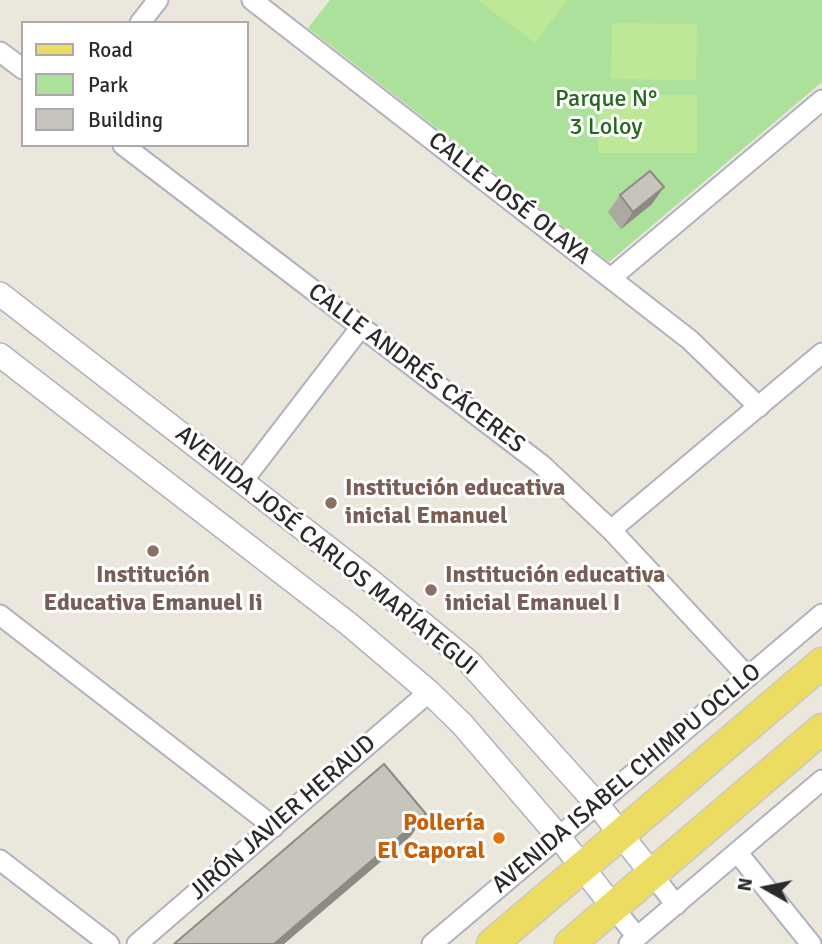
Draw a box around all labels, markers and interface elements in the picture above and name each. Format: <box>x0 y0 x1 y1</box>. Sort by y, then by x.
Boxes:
legend <box>21 21 248 147</box>
text: Road <box>88 37 133 63</box>
text: Park <box>88 72 128 98</box>
park label: Parque N° 3 Loloy <box>555 86 657 142</box>
text: Building <box>88 107 163 133</box>
street label: CALLE JOSÉ OLAYA <box>422 127 596 271</box>
street label: CALLE ANDRÉS CÁCERES <box>302 278 530 460</box>
street label: AVENIDA JOSÉ CARLOS MARÍATEGUI <box>169 420 483 682</box>
place label: Institución educativa inicial Emanuel <box>345 475 565 531</box>
marker: Institución educativa inicial Emanuel <box>323 495 339 511</box>
marker: Institución Educativa Emanuel Ii <box>145 543 161 559</box>
place label: Institución Educativa Emanuel Ii <box>43 562 263 618</box>
place label: Institución educativa inicial Emanuel I <box>445 562 665 618</box>
marker: Institución educativa inicial Emanuel I <box>423 582 439 598</box>
street label: AVENIDA ISABEL CHIMPU OCLLO <box>487 658 767 900</box>
street label: JIRÓN JAVIER HERAUD <box>184 729 382 907</box>
place label: Pollería El Caporal <box>377 810 485 866</box>
marker: Pollería El Caporal <box>491 830 507 846</box>
north arrow <box>731 853 801 923</box>

